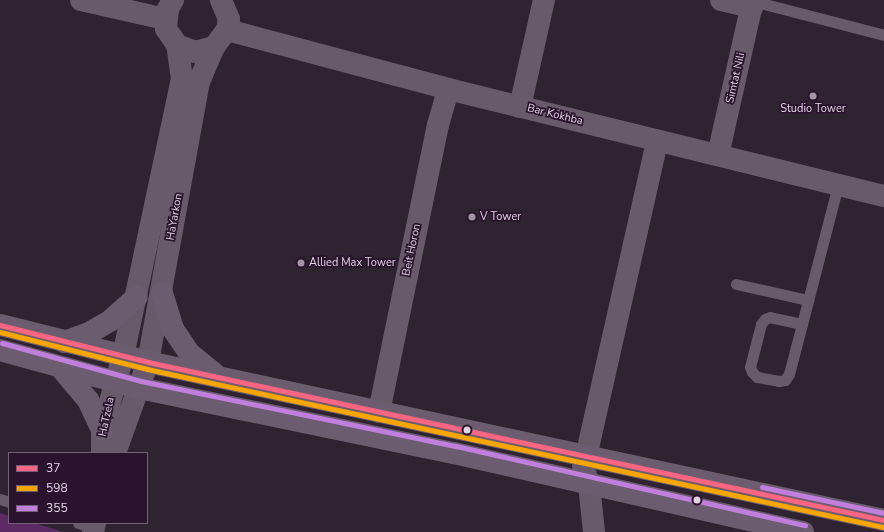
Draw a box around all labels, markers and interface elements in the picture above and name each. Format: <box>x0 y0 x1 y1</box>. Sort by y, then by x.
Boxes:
street label: Simtat Nili <box>724 51 748 105</box>
marker: Studio Tower <box>808 91 818 101</box>
street label: Bar Kokhba <box>526 102 584 128</box>
place label: Studio Tower <box>780 102 846 116</box>
street label: HaYarkon <box>164 193 186 241</box>
place label: V Tower <box>480 210 521 224</box>
marker: V Tower <box>467 212 477 222</box>
street label: Beit Horon <box>400 223 424 277</box>
place label: Allied Max Tower <box>309 256 396 270</box>
marker: Allied Max Tower <box>296 258 306 268</box>
street label: HaTzela <box>96 396 118 438</box>
unlabelled marker <box>462 425 472 435</box>
legend <box>8 452 148 524</box>
text: 37 <box>46 460 60 476</box>
text: 598 <box>46 480 68 496</box>
unlabelled marker <box>692 495 702 505</box>
text: 355 <box>46 500 68 516</box>

